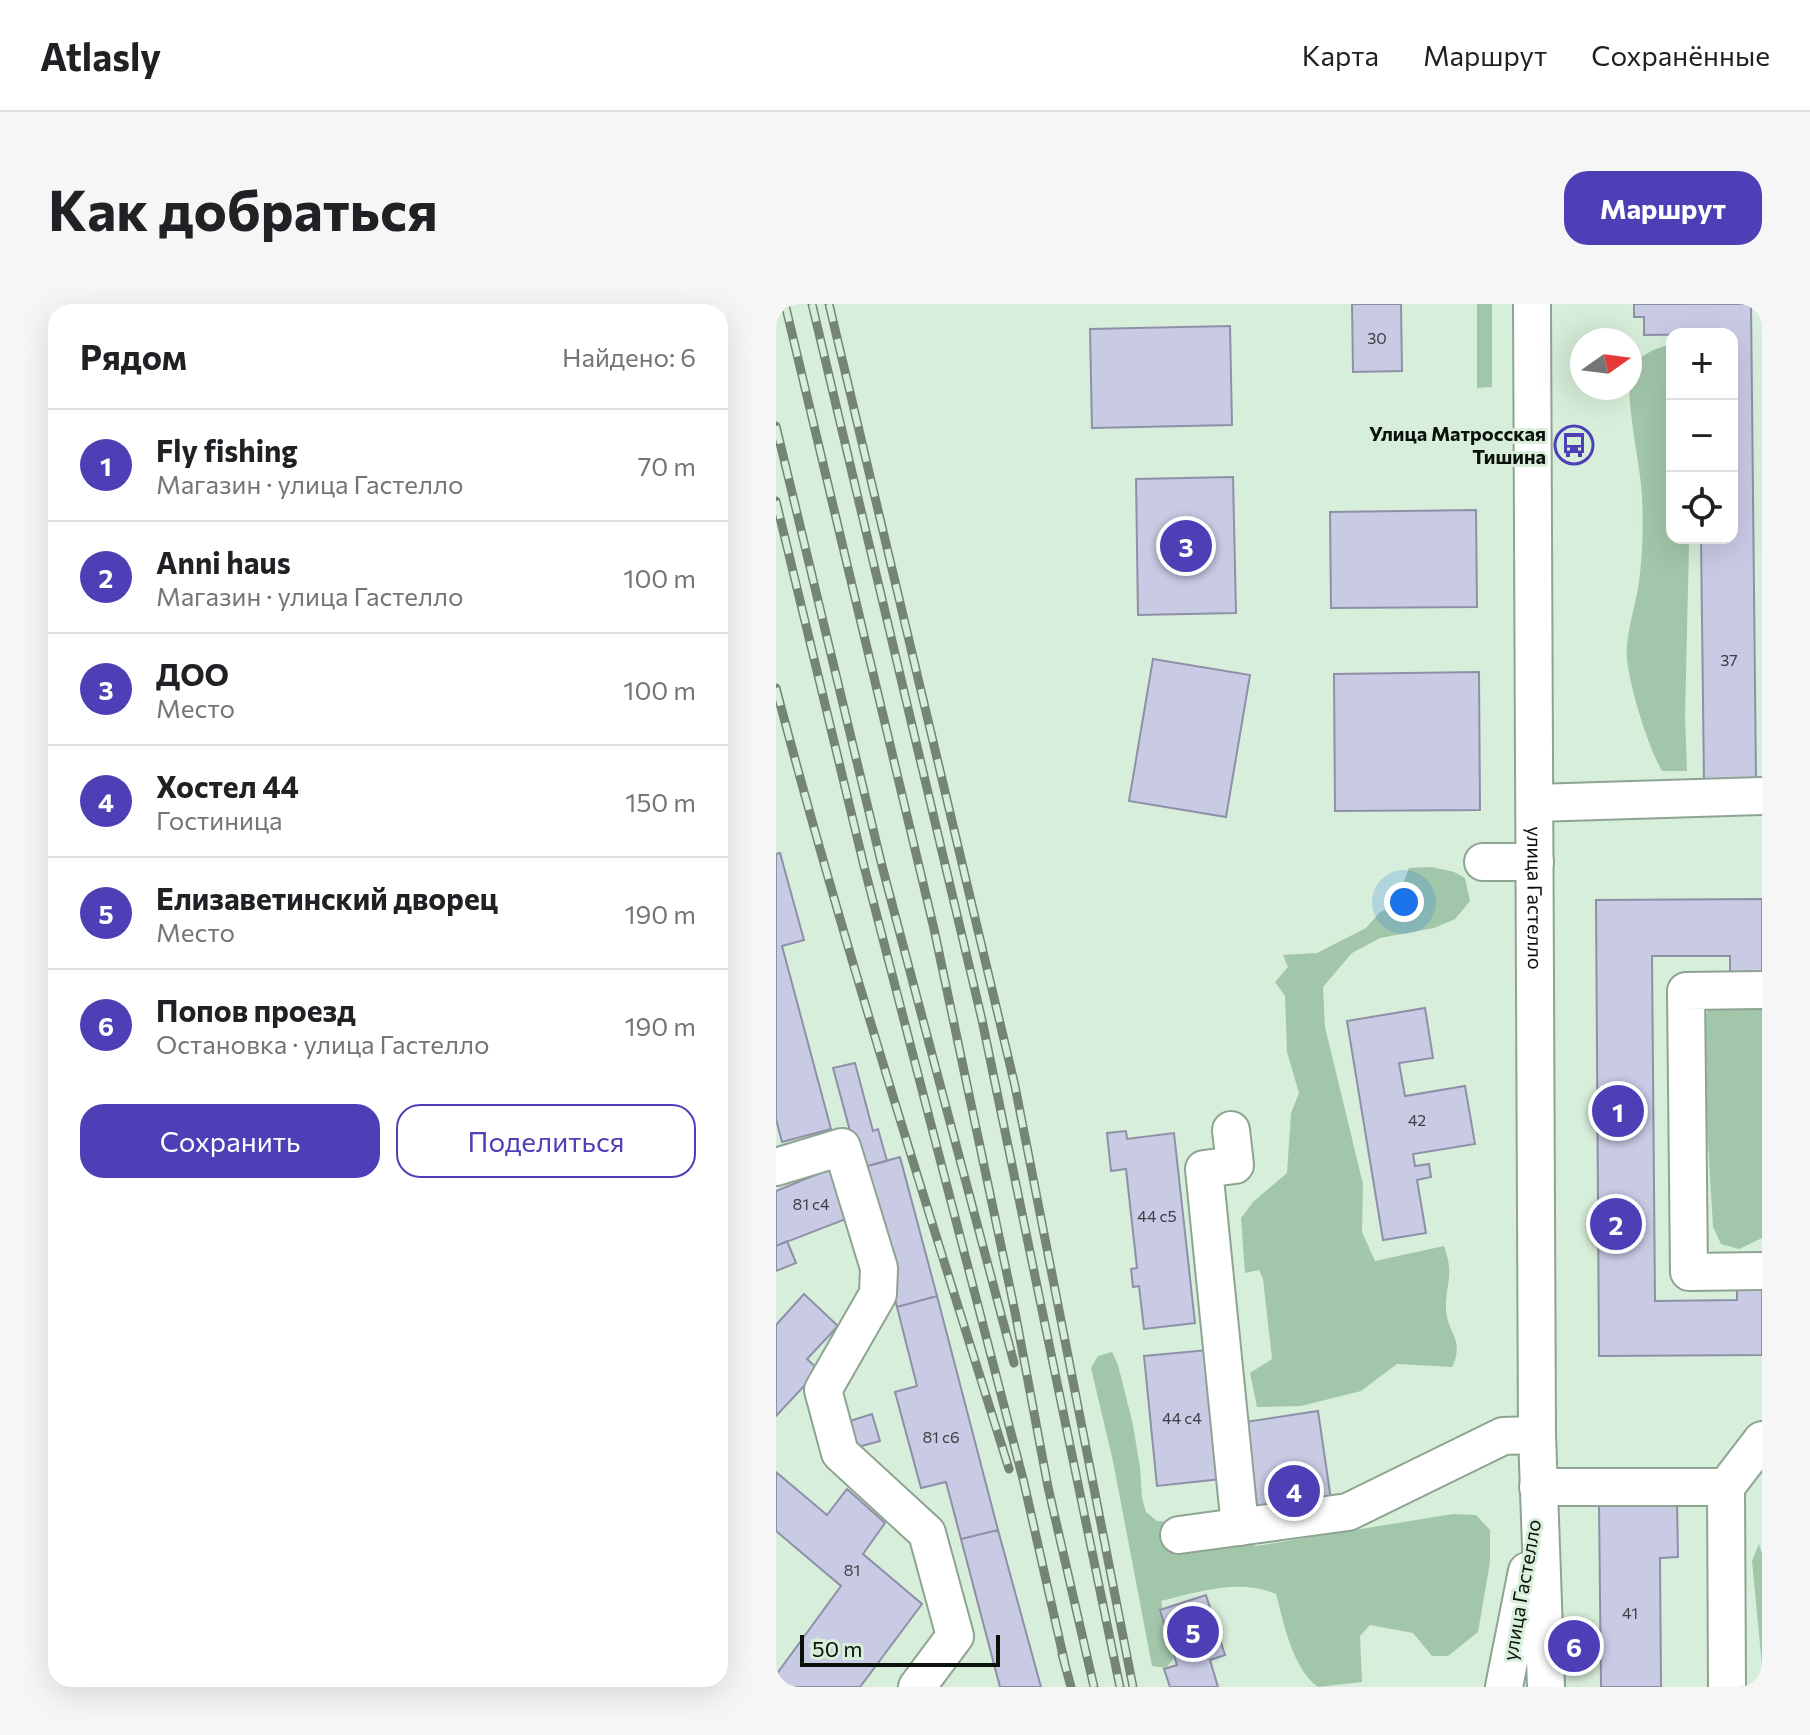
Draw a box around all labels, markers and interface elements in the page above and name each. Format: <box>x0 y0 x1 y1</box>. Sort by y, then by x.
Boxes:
text: Atlasly <box>40 32 161 79</box>
text: Карта <box>1302 38 1379 72</box>
text: Маршрут <box>1423 38 1547 72</box>
text: Сохранённые <box>1591 38 1770 72</box>
button: Маршрут <box>1564 171 1762 245</box>
text: Как добраться <box>48 174 438 243</box>
house number: 30 <box>1367 328 1387 347</box>
north arrow <box>1570 328 1642 400</box>
map controls <box>1666 328 1738 544</box>
button: + <box>1666 328 1738 400</box>
text: Рядом <box>80 335 187 377</box>
text: Найдено: 6 <box>562 341 696 372</box>
button: − <box>1666 400 1738 472</box>
place label: Улица Матросская Тишина <box>1369 421 1546 468</box>
bus stop icon: Улица Матросская Тишина <box>1553 424 1595 466</box>
text: Fly fishing <box>156 431 298 468</box>
text: 1 <box>100 450 112 481</box>
text: 70 m <box>638 450 696 481</box>
text: Магазин · улица Гастелло <box>156 468 464 499</box>
button: locate <box>1666 472 1738 544</box>
pin: 3 <box>1160 516 1212 576</box>
text: Anni haus <box>156 543 291 580</box>
text: 2 <box>99 562 113 593</box>
text: 100 m <box>623 562 696 593</box>
text: Магазин · улица Гастелло <box>156 580 464 611</box>
house number: 37 <box>1720 650 1738 669</box>
text: ДОО <box>156 655 229 692</box>
text: 3 <box>98 674 114 705</box>
text: 100 m <box>623 674 696 705</box>
text: Место <box>156 692 235 723</box>
text: Хостел 44 <box>156 767 299 804</box>
text: 4 <box>98 786 114 817</box>
text: 150 m <box>625 786 696 817</box>
text: Гостиница <box>156 804 283 835</box>
street label: улица Гастелло <box>1523 826 1548 970</box>
text: Елизаветинский дворец <box>156 879 498 916</box>
your location <box>1384 882 1424 922</box>
text: 5 <box>98 898 114 929</box>
text: 190 m <box>624 898 696 929</box>
text: Место <box>156 916 235 947</box>
text: Попов проезд <box>156 991 356 1028</box>
text: 6 <box>98 1010 114 1041</box>
text: 190 m <box>624 1010 696 1041</box>
text: Остановка · улица Гастелло <box>156 1028 490 1059</box>
pin: 1 <box>1592 1081 1644 1141</box>
button: Сохранить <box>80 1104 380 1178</box>
button: Поделиться <box>396 1104 696 1178</box>
house number: 42 <box>1408 1110 1426 1129</box>
house number: 81 с4 <box>792 1194 830 1213</box>
pin: 2 <box>1590 1194 1642 1254</box>
house number: 44 c5 <box>1137 1206 1177 1225</box>
house number: 44 c4 <box>1162 1408 1202 1427</box>
house number: 81 с6 <box>922 1427 960 1446</box>
pin: 4 <box>1268 1461 1320 1521</box>
street label: улица Гастелло <box>1497 1517 1545 1662</box>
house number: 81 <box>844 1560 860 1579</box>
pin: 5 <box>1167 1602 1219 1662</box>
house number: 41 <box>1622 1603 1638 1622</box>
pin: 6 <box>1548 1616 1600 1676</box>
scale bar <box>800 1631 1000 1667</box>
text: 50 m <box>812 1635 862 1662</box>

